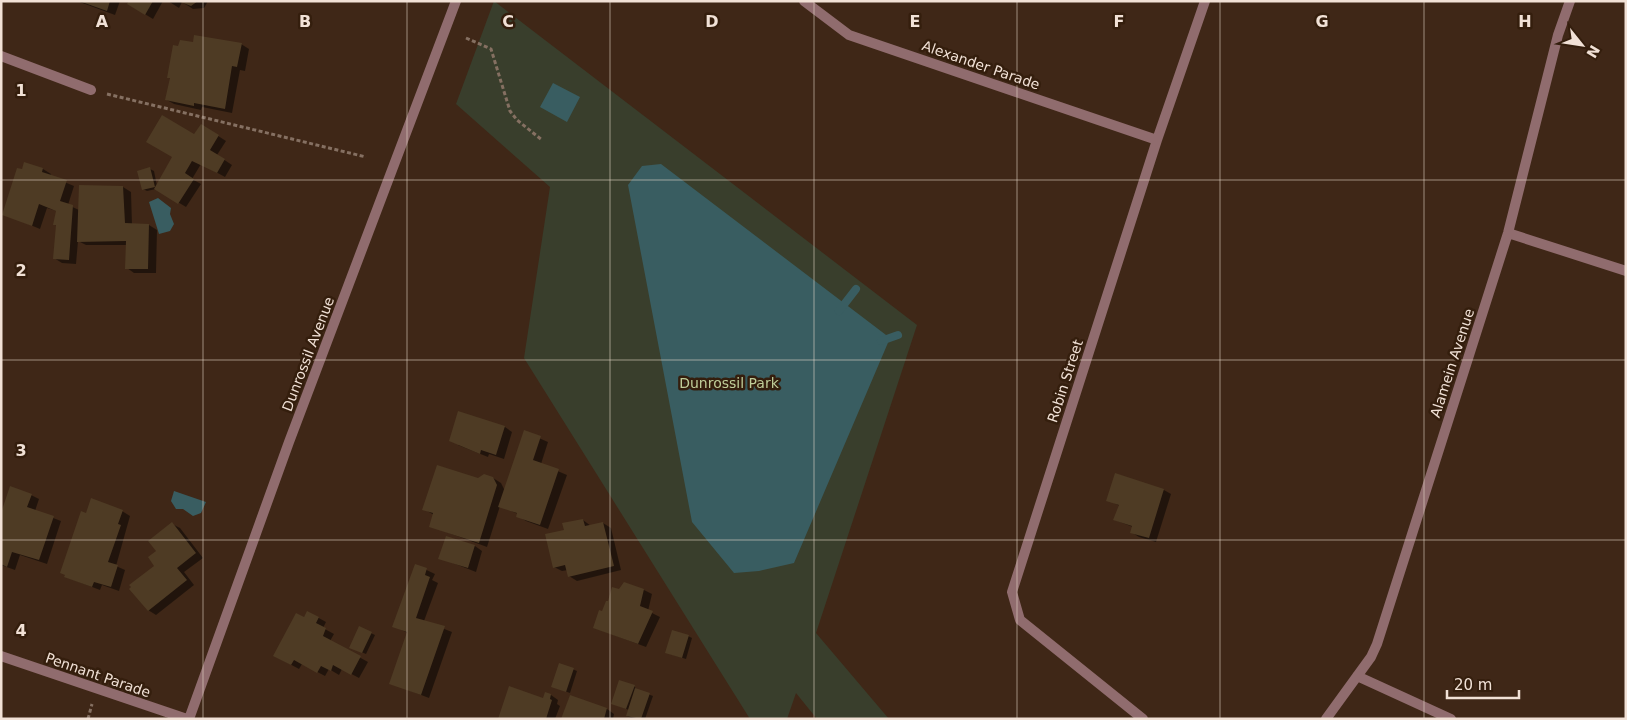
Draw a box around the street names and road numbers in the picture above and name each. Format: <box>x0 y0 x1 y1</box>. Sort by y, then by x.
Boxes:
street label: Alexander Parade <box>920 37 1042 93</box>
street label: Dunrossil Avenue <box>279 294 337 414</box>
street label: Alamein Avenue <box>1427 307 1477 419</box>
street label: Robin Street <box>1044 337 1086 425</box>
street label: Pennant Parade <box>43 650 153 700</box>

